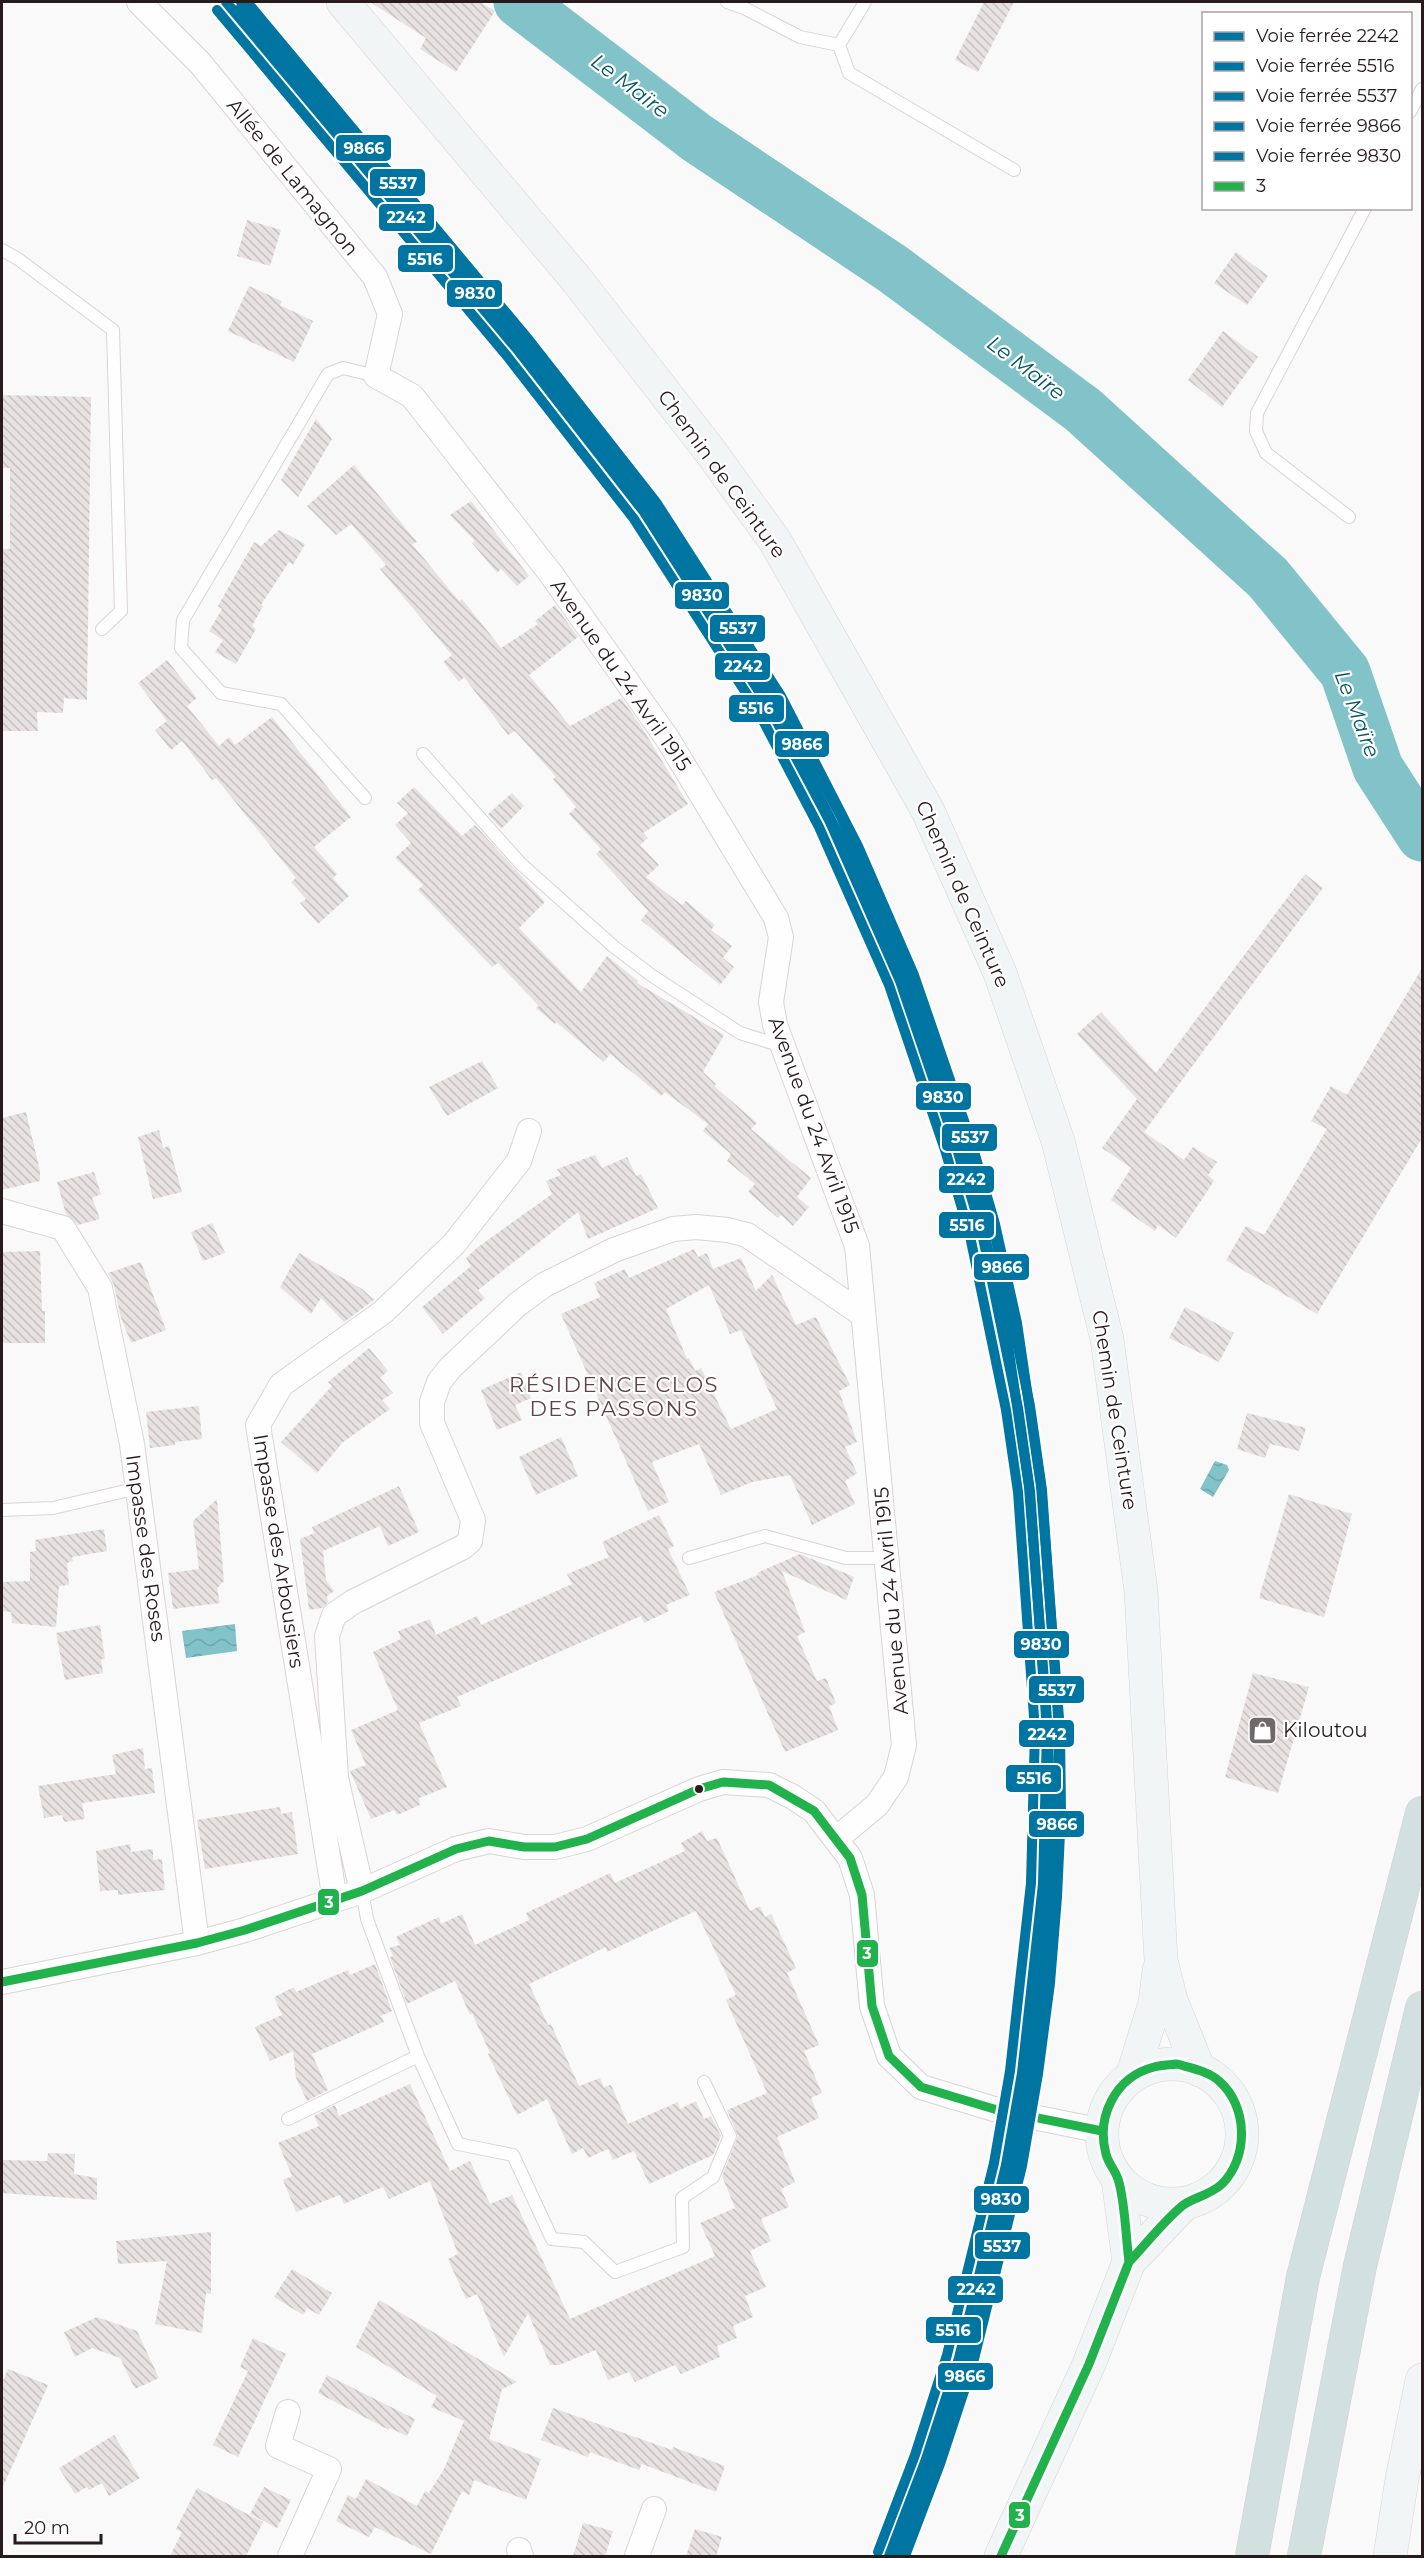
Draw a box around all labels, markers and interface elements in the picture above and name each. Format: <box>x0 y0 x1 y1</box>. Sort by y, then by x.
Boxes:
legend <box>1202 12 1412 210</box>
text: Voie ferrée 2242 <box>1256 25 1399 47</box>
water label: Le Maïre <box>586 48 674 123</box>
text: Voie ferrée 5516 <box>1256 55 1394 77</box>
text: Voie ferrée 5537 <box>1256 85 1397 107</box>
street label: Allée de Lamagnon <box>222 94 364 260</box>
text: Voie ferrée 9866 <box>1256 115 1401 137</box>
line badge: 9866 <box>335 134 392 162</box>
text: 9866 <box>343 139 385 158</box>
text: Voie ferrée 9830 <box>1256 145 1401 167</box>
line badge: 5537 <box>369 168 426 197</box>
text: 5537 <box>379 174 417 193</box>
text: 3 <box>1256 175 1266 197</box>
line badge: 2242 <box>378 203 435 232</box>
text: 2242 <box>386 208 426 227</box>
line badge: 5516 <box>397 244 454 273</box>
text: 5516 <box>407 250 443 269</box>
line badge: 9830 <box>446 279 503 308</box>
text: 9830 <box>454 284 496 303</box>
water label: Le Maïre <box>982 330 1070 405</box>
street label: Chemin de Ceinture <box>653 385 791 563</box>
street label: Avenue du 24 Avril 1915 <box>546 574 696 776</box>
line badge: 9830 <box>674 581 730 610</box>
text: 9830 <box>681 586 723 605</box>
line badge: 5537 <box>709 614 766 643</box>
text: 5537 <box>719 619 757 638</box>
line badge: 2242 <box>714 652 771 681</box>
text: 2242 <box>723 657 763 676</box>
water label: Le Maïre <box>1329 667 1385 761</box>
line badge: 5516 <box>728 694 785 723</box>
text: 5516 <box>738 699 774 718</box>
line badge: 9866 <box>774 730 830 758</box>
text: 9866 <box>781 735 823 754</box>
street label: Chemin de Ceinture <box>911 797 1015 991</box>
street label: Avenue du 24 Avril 1915 <box>764 1013 864 1237</box>
line badge: 9830 <box>915 1082 972 1111</box>
text: 9830 <box>922 1088 964 1107</box>
line badge: 5537 <box>941 1123 998 1152</box>
text: 5537 <box>951 1128 989 1147</box>
line badge: 2242 <box>938 1165 995 1194</box>
text: 2242 <box>946 1170 986 1189</box>
line badge: 5516 <box>938 1211 995 1239</box>
text: 5516 <box>949 1216 985 1235</box>
line badge: 9866 <box>973 1253 1030 1281</box>
text: 9866 <box>981 1258 1023 1277</box>
street label: Chemin de Ceinture <box>1087 1308 1143 1512</box>
district label: RÉSIDENCE CLOS DES PASSONS <box>509 1372 719 1421</box>
street label: Impasse des Arbousiers <box>249 1432 309 1670</box>
street label: Impasse des Roses <box>121 1453 171 1643</box>
street label: Avenue du 24 Avril 1915 <box>869 1486 913 1716</box>
line badge: 9830 <box>1013 1630 1070 1659</box>
text: 9830 <box>1020 1635 1062 1654</box>
line badge: 5537 <box>1028 1675 1085 1704</box>
text: 5537 <box>1038 1681 1076 1700</box>
shop icon: Kiloutou <box>1246 1714 1278 1746</box>
place label: Kiloutou <box>1283 1718 1368 1742</box>
line badge: 2242 <box>1018 1719 1075 1748</box>
text: 2242 <box>1027 1725 1067 1744</box>
line badge: 5516 <box>1005 1764 1062 1793</box>
text: 5516 <box>1016 1769 1052 1788</box>
unlabelled marker <box>693 1783 705 1795</box>
line badge: 9866 <box>1028 1810 1085 1838</box>
text: 9866 <box>1036 1815 1078 1834</box>
line badge: 3 <box>317 1888 340 1916</box>
text: 3 <box>323 1893 334 1912</box>
line badge: 3 <box>856 1939 879 1968</box>
text: 3 <box>861 1944 872 1963</box>
line badge: 9830 <box>973 2185 1030 2214</box>
text: 9830 <box>980 2190 1022 2209</box>
line badge: 5537 <box>974 2231 1031 2260</box>
text: 5537 <box>983 2237 1021 2256</box>
line badge: 2242 <box>947 2275 1004 2304</box>
text: 2242 <box>956 2280 996 2299</box>
line badge: 5516 <box>925 2316 982 2344</box>
text: 5516 <box>935 2321 971 2340</box>
line badge: 9866 <box>937 2362 994 2391</box>
text: 9866 <box>944 2367 986 2386</box>
line badge: 3 <box>1008 2501 1031 2529</box>
text: 3 <box>1014 2506 1025 2525</box>
scale bar <box>15 2507 100 2545</box>
text: 20 m <box>24 2517 70 2539</box>

